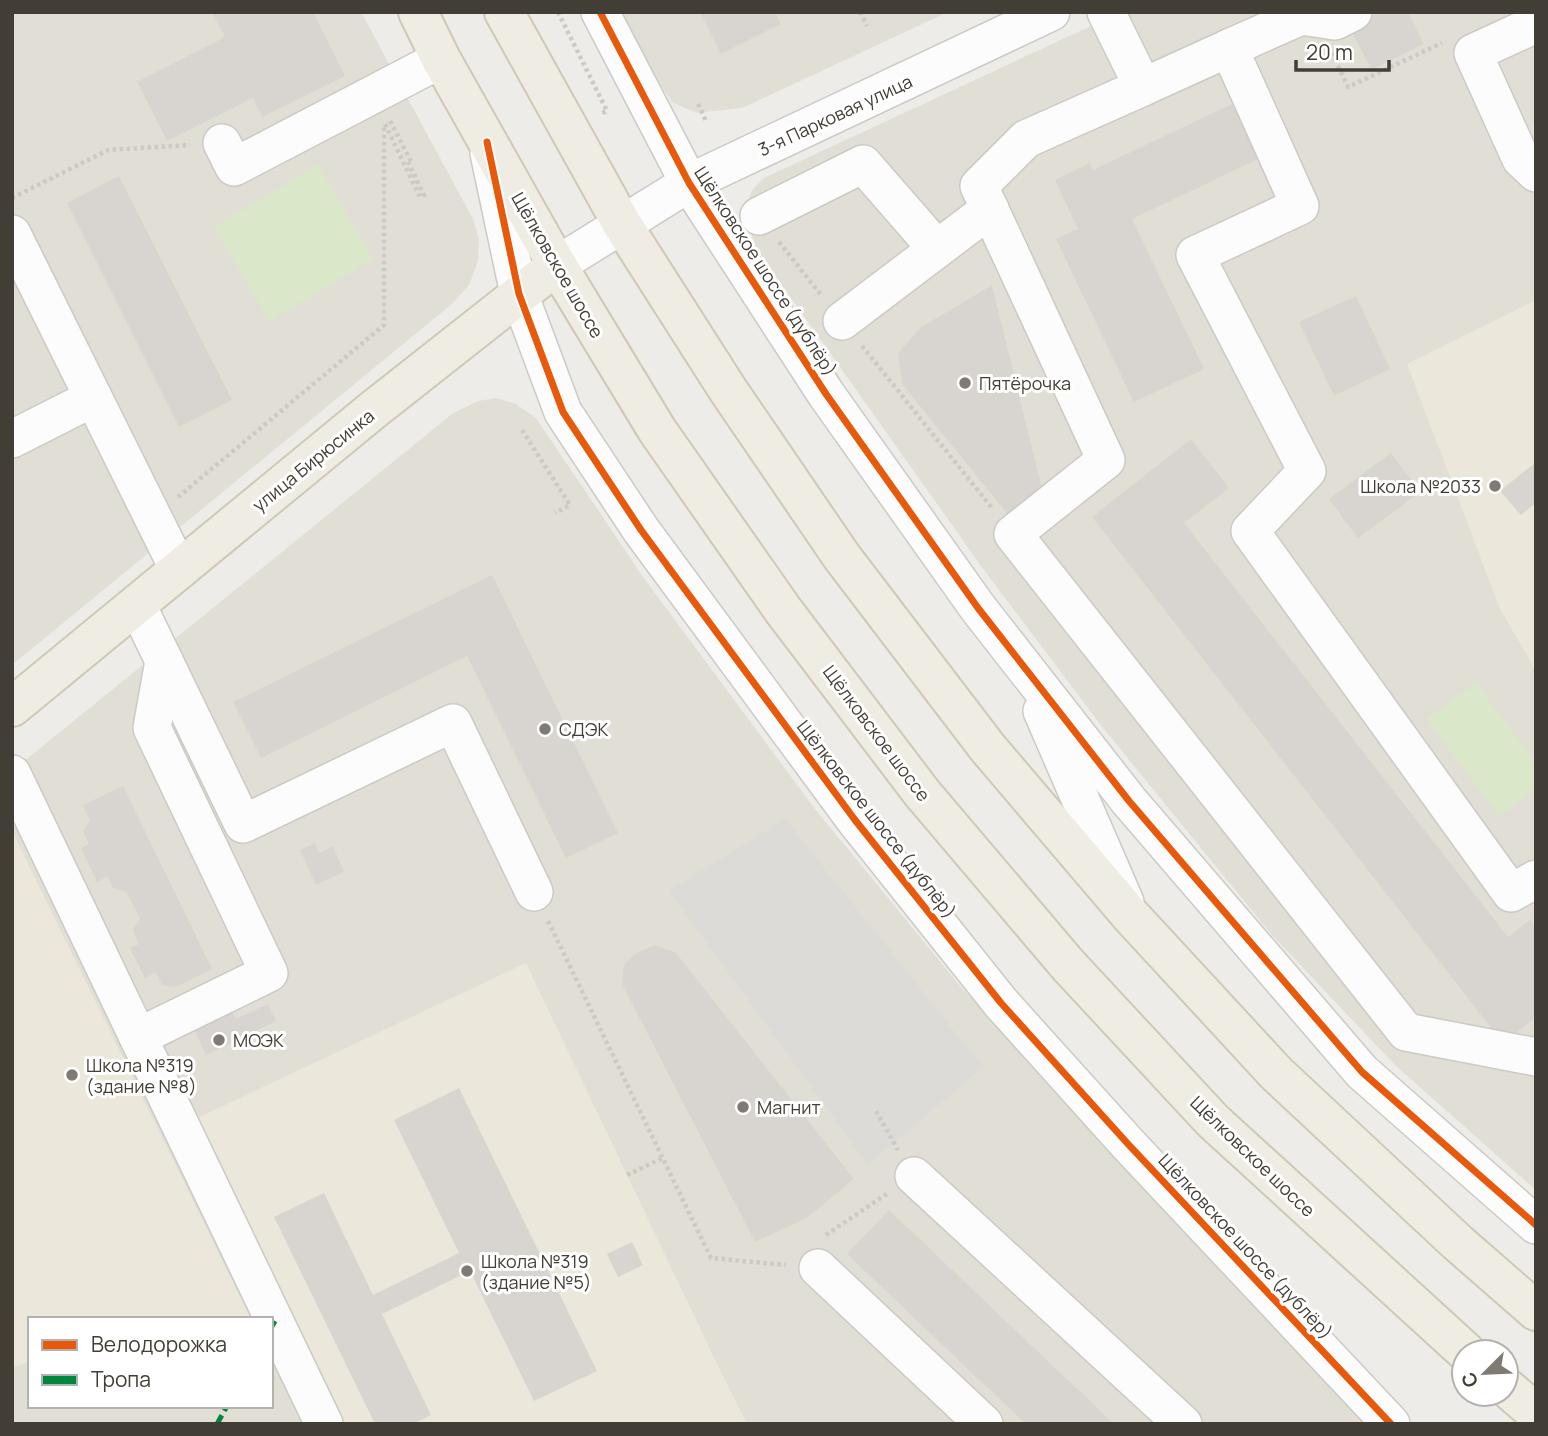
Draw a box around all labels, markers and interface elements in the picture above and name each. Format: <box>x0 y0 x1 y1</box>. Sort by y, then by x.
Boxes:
scale bar <box>1296 28 1389 72</box>
text: 20 m <box>1306 38 1353 66</box>
street label: 3-я Парковая улица <box>754 69 916 161</box>
street label: Щёлковское шоссе (дублёр) <box>689 162 843 380</box>
street label: Щёлковское шоссе <box>506 188 610 342</box>
place label: Пятёрочка <box>979 371 1071 395</box>
marker: Пятёрочка <box>957 375 973 391</box>
street label: улица Бирюсинка <box>247 403 379 517</box>
place label: Школа №2033 <box>1360 474 1481 498</box>
marker: Школа №2033 <box>1487 478 1503 494</box>
street label: Щёлковское шоссе <box>818 660 936 806</box>
street label: Щёлковское шоссе (дублёр) <box>792 715 962 923</box>
place label: СДЭК <box>559 717 608 741</box>
marker: СДЭК <box>537 721 553 737</box>
place label: МОЭК <box>233 1028 284 1052</box>
marker: МОЭК <box>211 1032 227 1048</box>
place label: Школа №319 (здание №8) <box>86 1053 197 1098</box>
marker: Школа №319 (здание №8) <box>64 1067 80 1083</box>
street label: Щёлковское шоссе <box>1185 1090 1321 1222</box>
place label: Магнит <box>757 1095 821 1119</box>
marker: Магнит <box>735 1099 751 1115</box>
street label: Щёлковское шоссе (дублёр) <box>1154 1148 1338 1344</box>
place label: Школа №319 (здание №5) <box>481 1249 592 1294</box>
marker: Школа №319 (здание №5) <box>459 1263 475 1279</box>
legend <box>28 1317 273 1408</box>
text: Велодорожка <box>91 1330 227 1358</box>
north arrow <box>1450 1338 1520 1408</box>
text: Тропа <box>91 1365 151 1393</box>
text: С <box>1455 1368 1484 1392</box>

